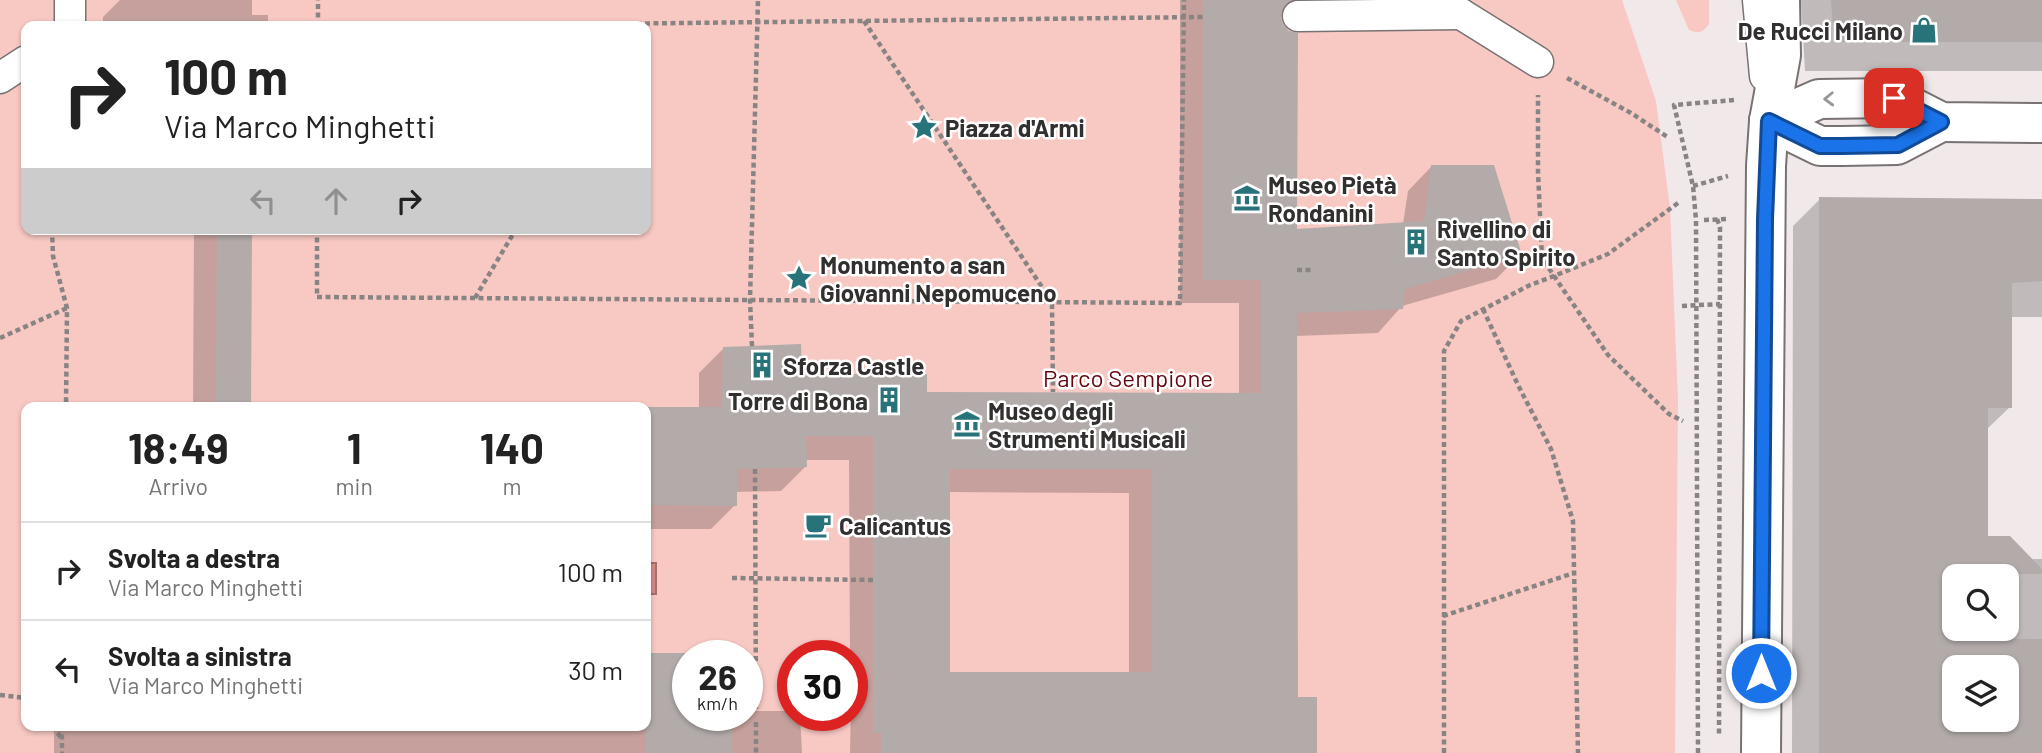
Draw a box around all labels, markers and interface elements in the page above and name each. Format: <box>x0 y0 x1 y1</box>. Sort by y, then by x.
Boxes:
shop icon: De Rucci Milano <box>1909 15 1939 45</box>
place label: De Rucci Milano <box>1738 16 1903 45</box>
text: 100 m <box>164 46 288 105</box>
icon: right <box>49 49 140 140</box>
pin <box>1864 68 1924 128</box>
icon: arrive <box>1875 79 1913 117</box>
one-way arrow <box>1824 92 1835 107</box>
text: Via Marco Minghetti <box>164 106 436 144</box>
place icon: Piazza d'Armi <box>909 112 939 142</box>
place label: Piazza d'Armi <box>945 113 1085 142</box>
place label: Museo Pietà Rondanini <box>1268 170 1397 227</box>
icon: left <box>244 182 282 220</box>
icon: ahead <box>317 182 355 220</box>
icon: right <box>390 182 428 220</box>
museum icon: Museo Pietà Rondanini <box>1232 183 1262 213</box>
place label: Rivellino di Santo Spirito <box>1437 214 1576 271</box>
building icon: Rivellino di Santo Spirito <box>1401 227 1431 257</box>
place label: Monumento a san Giovanni Nepomuceno <box>820 250 1057 307</box>
place icon: Monumento a san Giovanni Nepomuceno <box>784 263 814 293</box>
building icon: Sforza Castle <box>747 350 777 380</box>
place label: Sforza Castle <box>783 351 924 380</box>
park label: Parco Sempione <box>1043 363 1213 392</box>
building icon: Torre di Bona <box>874 385 904 415</box>
place label: Torre di Bona <box>728 386 868 415</box>
place label: Museo degli Strumenti Musicali <box>988 396 1186 453</box>
museum icon: Museo degli Strumenti Musicali <box>952 409 982 439</box>
text: 18:49 <box>128 422 229 472</box>
text: 1 <box>347 422 362 472</box>
text: 140 <box>480 422 544 472</box>
text: Arrivo <box>148 472 208 500</box>
text: min <box>336 472 373 500</box>
text: m <box>502 472 521 500</box>
cafe icon: Calicantus <box>803 510 833 540</box>
place label: Calicantus <box>839 511 951 540</box>
text: Svolta a destra <box>108 542 280 573</box>
icon: right <box>49 552 87 590</box>
text: 100 m <box>558 556 623 587</box>
map controls <box>1942 564 2019 732</box>
button: search <box>1942 564 2019 641</box>
text: Via Marco Minghetti <box>108 573 303 601</box>
position arrow <box>1724 636 1798 710</box>
text: Svolta a sinistra <box>108 640 292 671</box>
speed limit sign: 30 <box>777 640 868 731</box>
icon: left <box>49 650 87 688</box>
text: 30 m <box>568 654 623 685</box>
text: 26 <box>698 655 737 697</box>
button: layers <box>1942 655 2019 732</box>
text: Via Marco Minghetti <box>108 671 303 699</box>
text: km/h <box>697 692 738 714</box>

